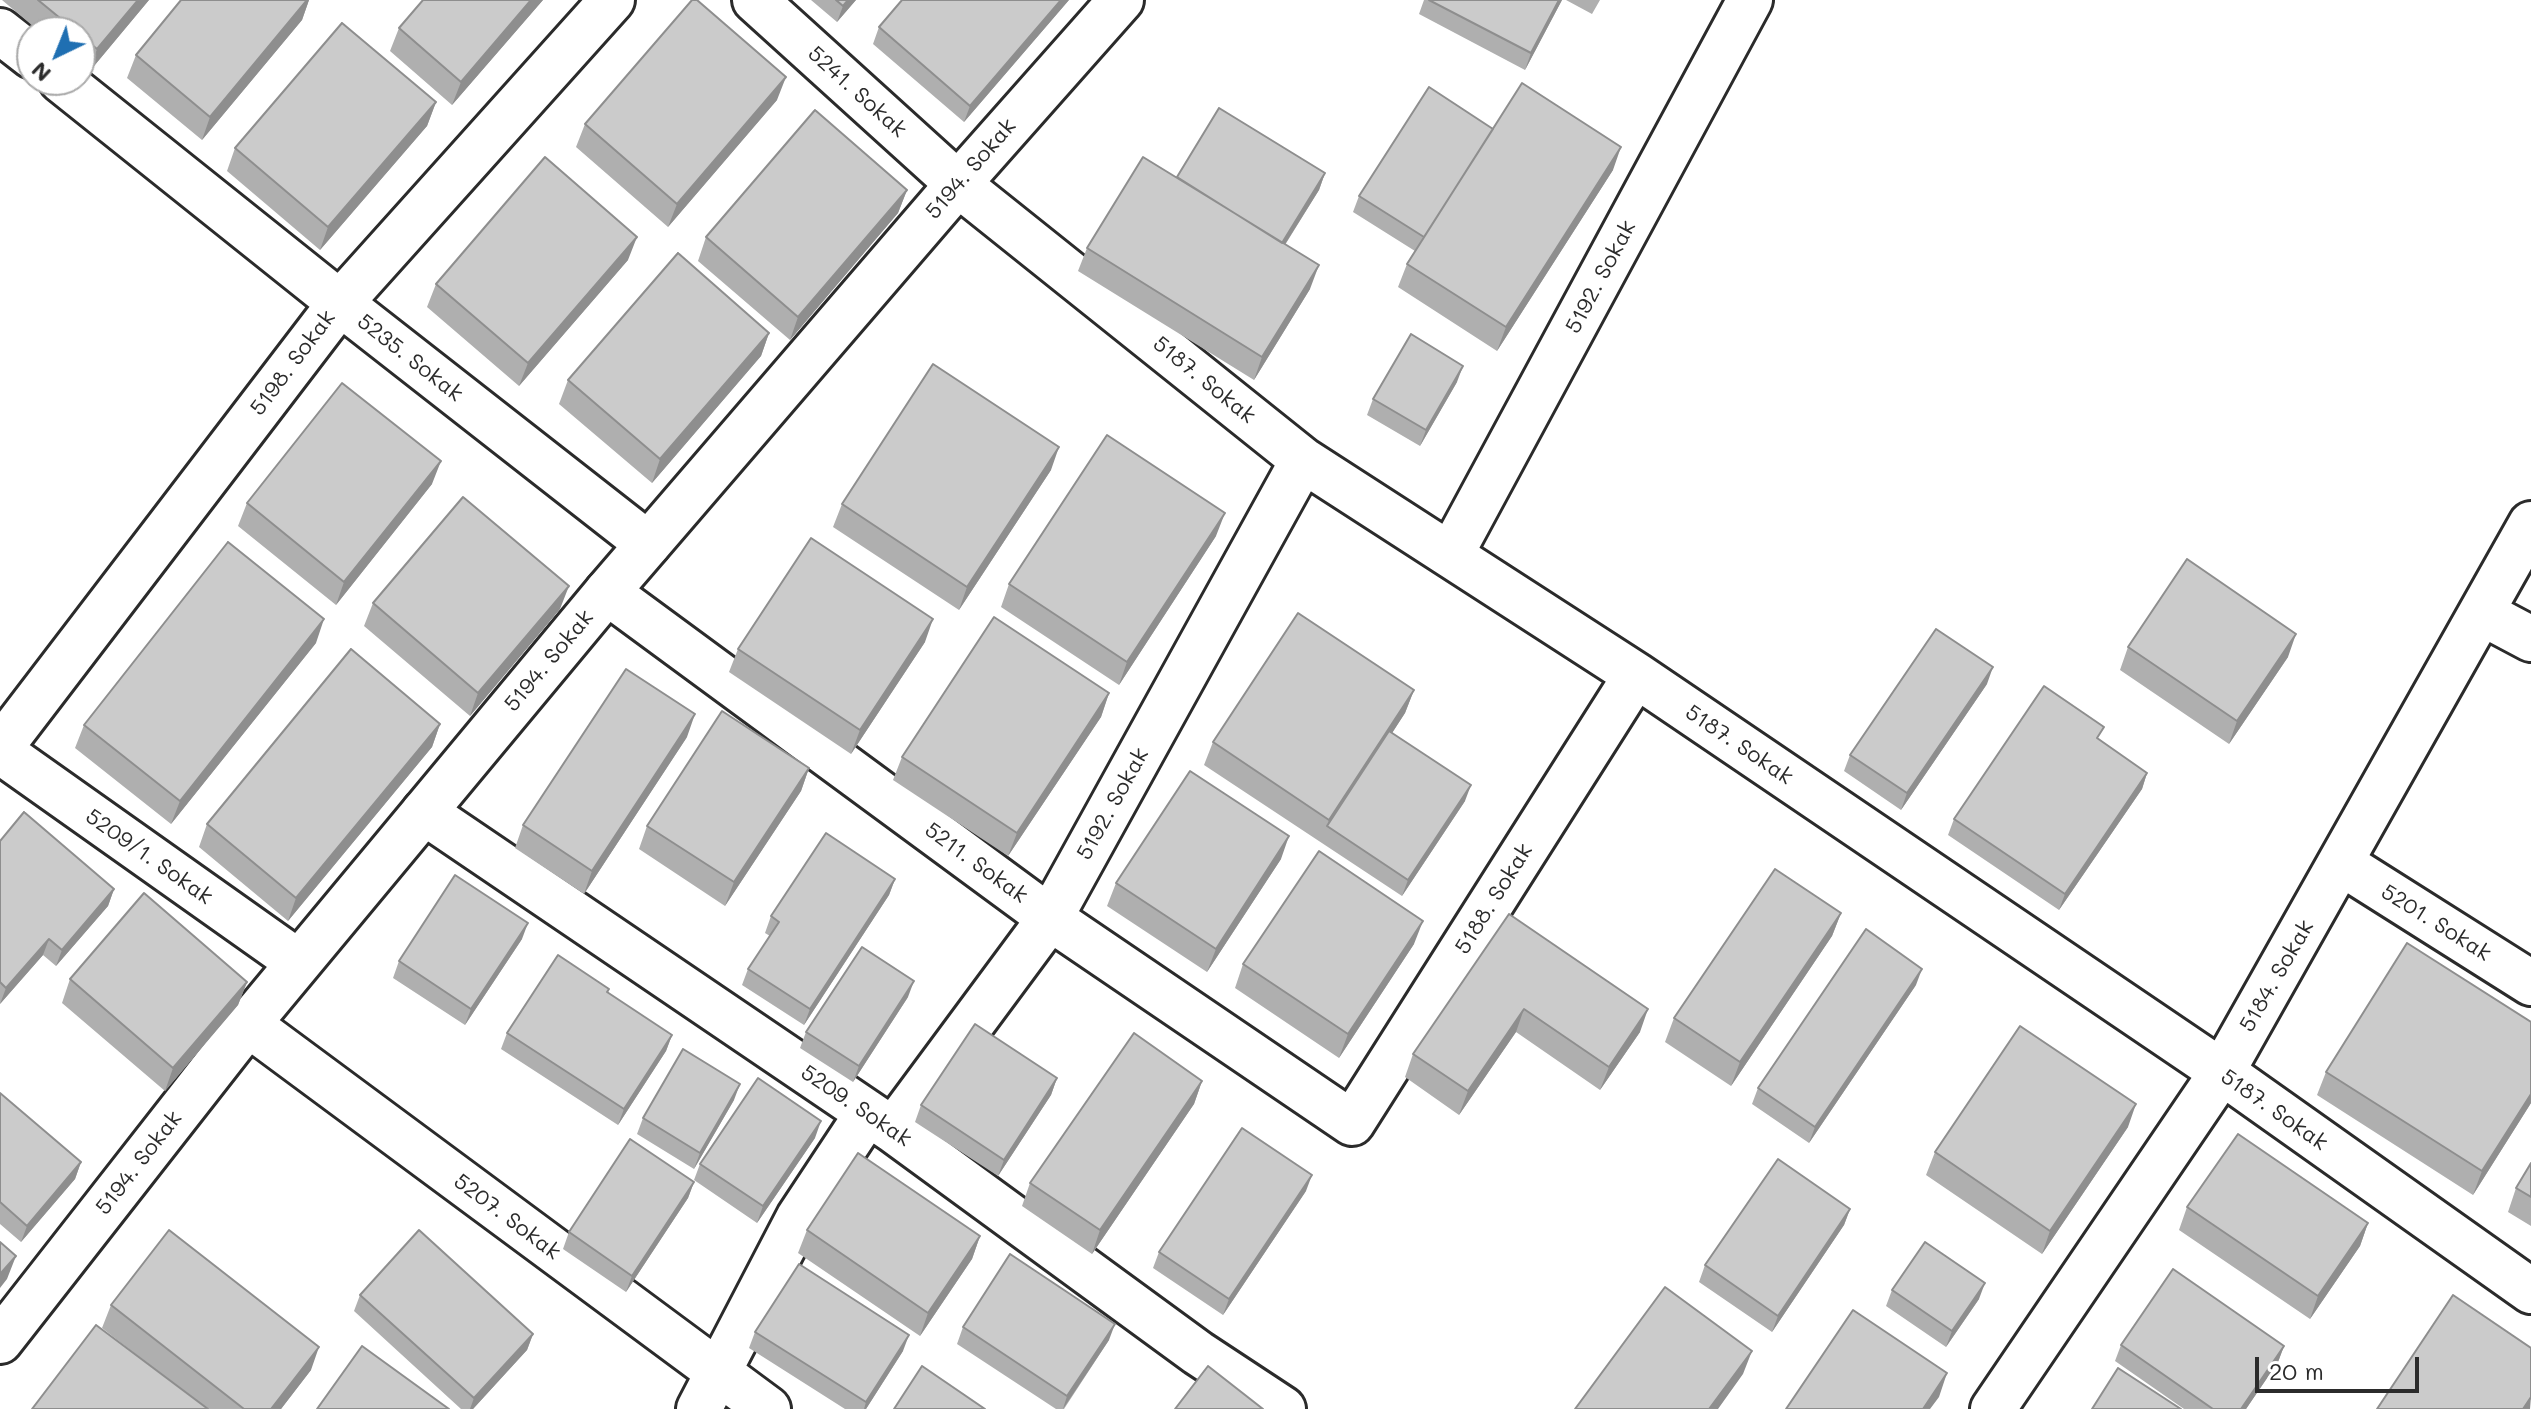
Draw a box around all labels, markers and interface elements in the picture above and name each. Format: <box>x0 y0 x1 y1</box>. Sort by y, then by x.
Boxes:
north arrow <box>16 16 96 96</box>
street label: 5241. Sokak <box>802 41 912 143</box>
text: N <box>25 56 57 89</box>
street label: 5194. Sokak <box>920 113 1022 225</box>
street label: 5192. Sokak <box>1560 216 1642 338</box>
street label: 5198. Sokak <box>245 305 341 421</box>
street label: 5235. Sokak <box>352 309 468 407</box>
street label: 5187. Sokak <box>1147 331 1261 429</box>
street label: 5194. Sokak <box>499 605 599 717</box>
street label: 5187. Sokak <box>1680 699 1798 791</box>
street label: 5192. Sokak <box>1071 743 1155 865</box>
street label: 5209/1. Sokak <box>80 803 218 911</box>
street label: 5211. Sokak <box>919 817 1033 909</box>
street label: 5188. Sokak <box>1450 839 1538 959</box>
street label: 5201. Sokak <box>2376 879 2496 967</box>
street label: 5184. Sokak <box>2234 915 2320 1037</box>
street label: 5209. Sokak <box>796 1059 916 1153</box>
street label: 5187. Sokak <box>2216 1064 2332 1156</box>
street label: 5194. Sokak <box>90 1106 188 1220</box>
street label: 5207. Sokak <box>448 1168 566 1266</box>
scale bar <box>2259 1341 2423 1391</box>
text: 20 m <box>2269 1355 2324 1386</box>

